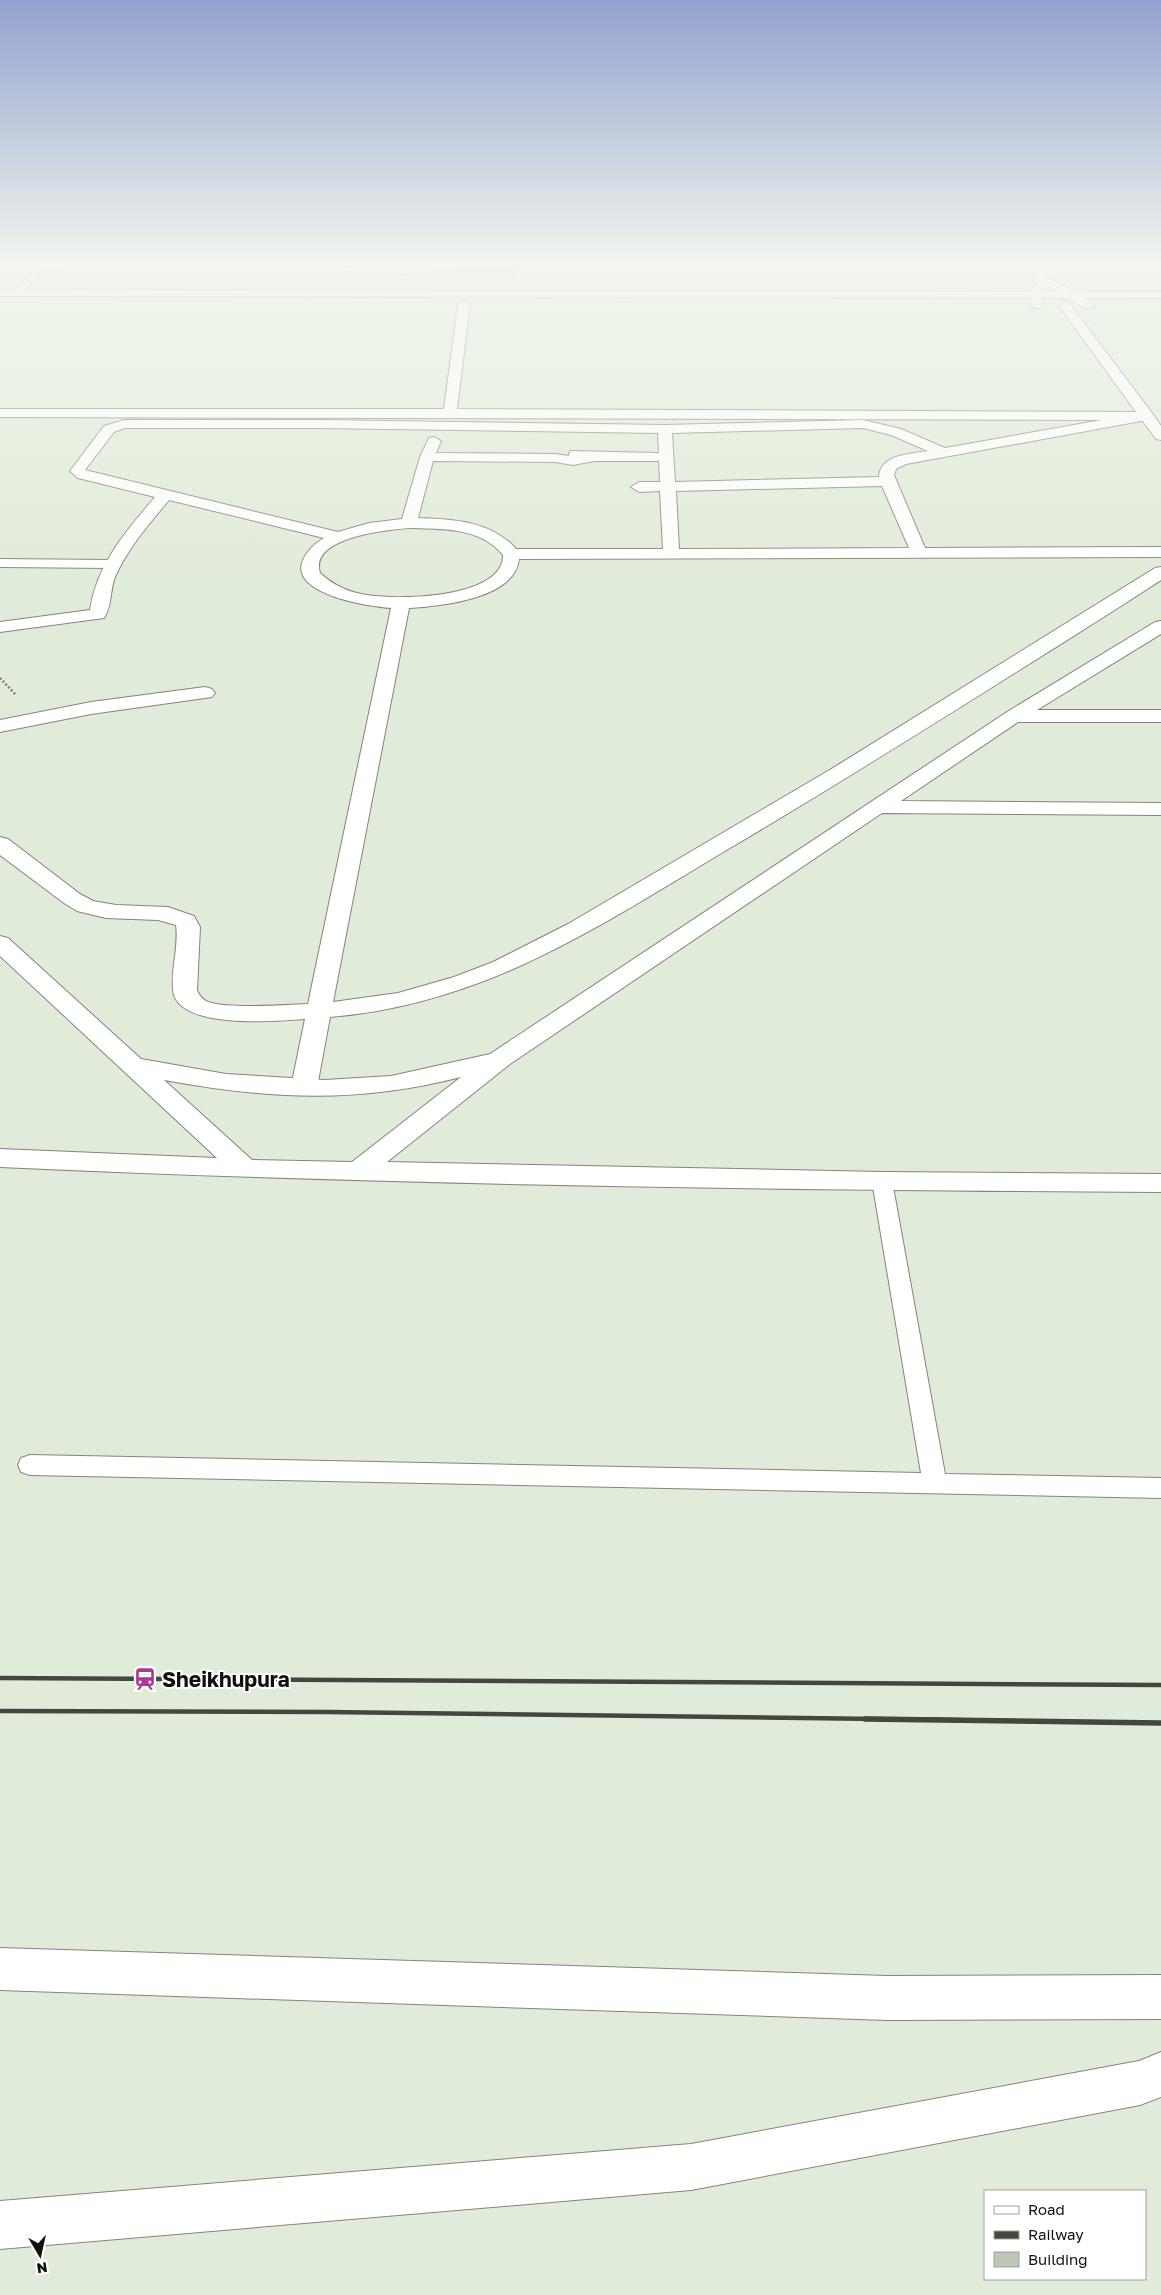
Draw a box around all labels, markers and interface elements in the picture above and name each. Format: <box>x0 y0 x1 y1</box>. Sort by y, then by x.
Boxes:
station icon: Sheikhupura <box>132 1666 158 1692</box>
place label: Sheikhupura <box>162 1666 290 1692</box>
legend <box>984 2190 1146 2280</box>
text: Road <box>1028 2200 1065 2218</box>
text: Railway <box>1028 2225 1084 2243</box>
north arrow <box>15 2230 65 2280</box>
text: Building <box>1028 2250 1088 2268</box>
text: N <box>36 2259 49 2278</box>

